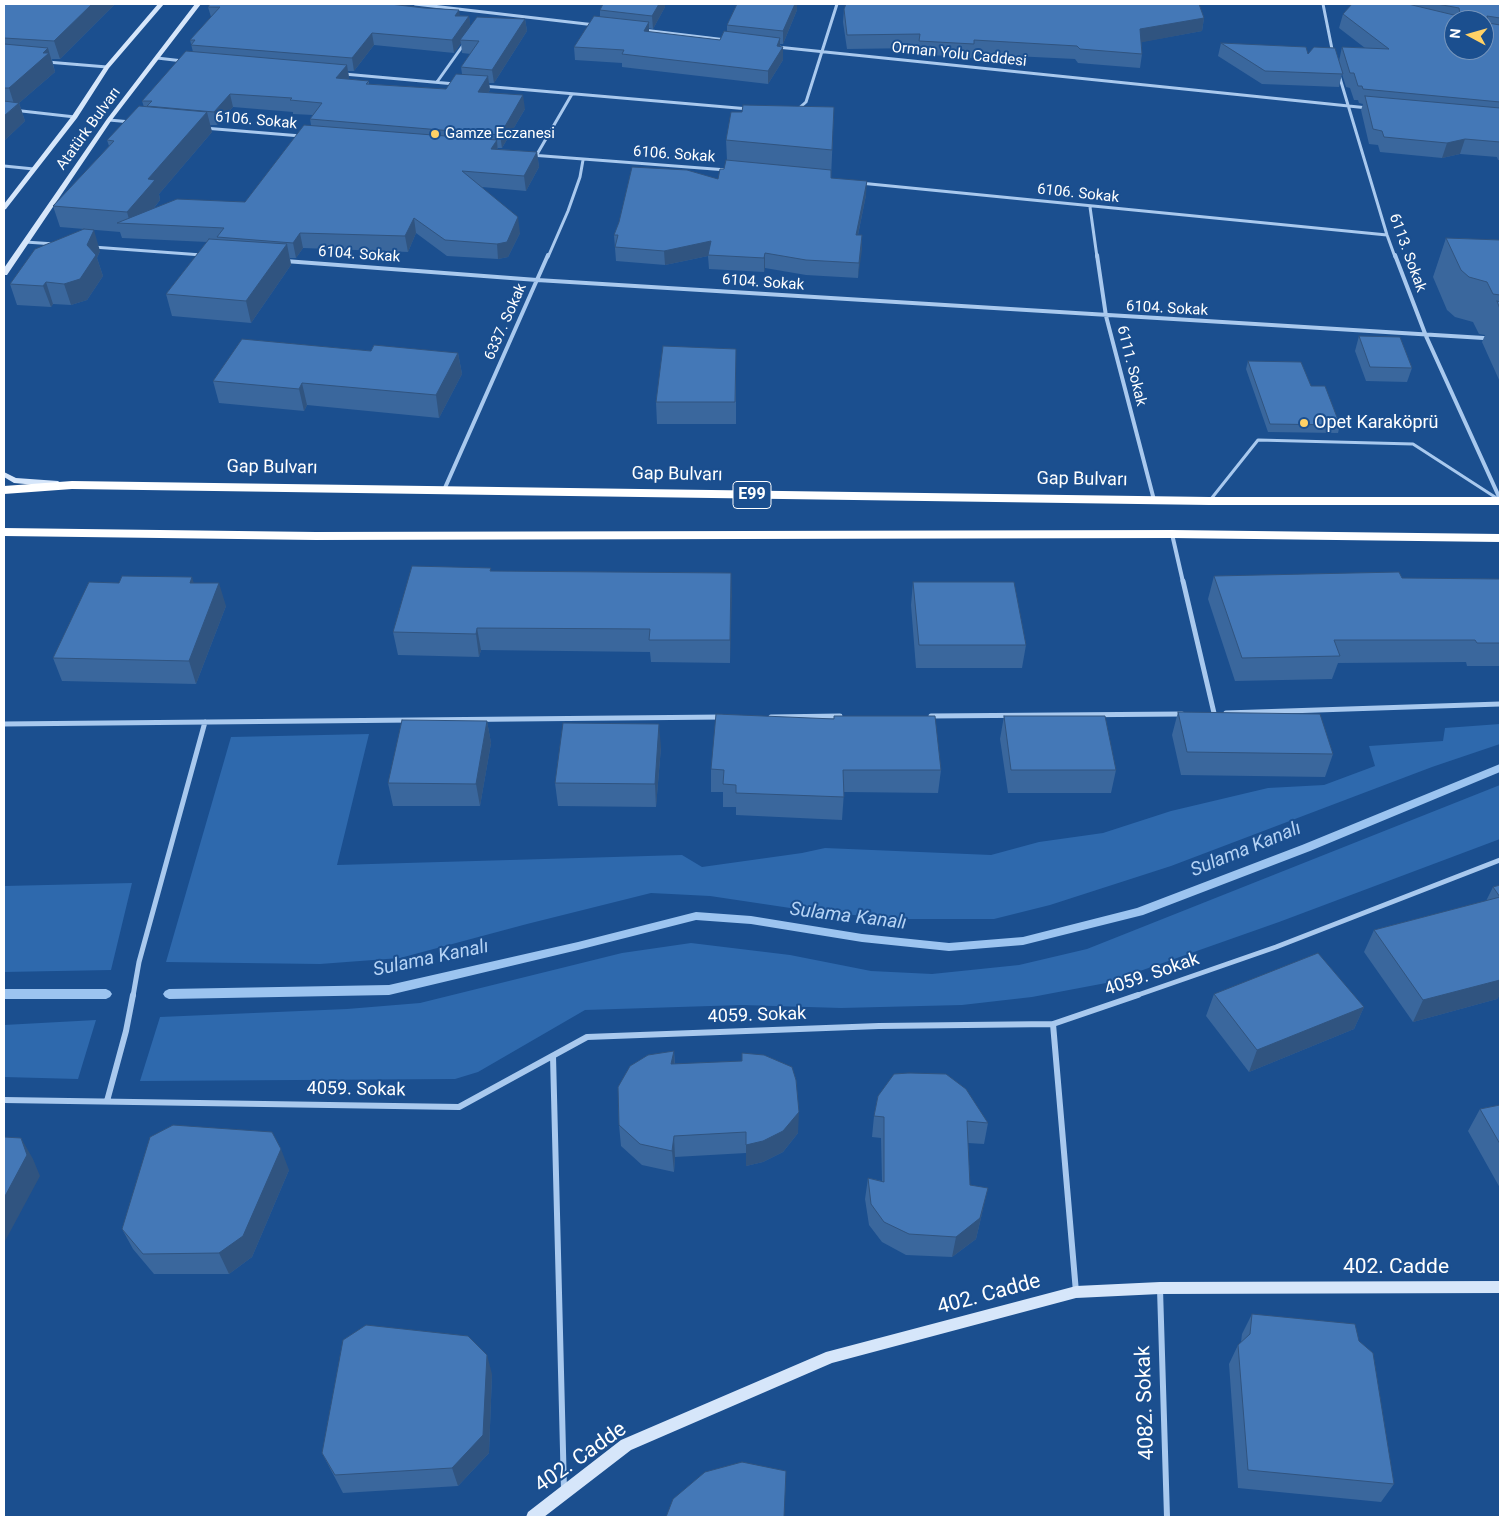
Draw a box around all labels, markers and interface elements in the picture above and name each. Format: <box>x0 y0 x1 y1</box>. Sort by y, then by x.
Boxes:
north arrow <box>1444 10 1494 60</box>
text: N <box>1447 28 1464 39</box>
street label: Orman Yolu Caddesi <box>891 39 1027 71</box>
street label: Atatürk Bulvarı <box>53 84 125 174</box>
street label: 6106. Sokak <box>214 108 298 134</box>
place label: Gamze Eczanesi <box>445 125 555 143</box>
marker: Gamze Eczanesi <box>429 128 441 140</box>
street label: 6106. Sokak <box>632 143 716 167</box>
street label: 6106. Sokak <box>1036 181 1120 207</box>
street label: 6113. Sokak <box>1384 211 1430 295</box>
street label: 6104. Sokak <box>317 243 401 267</box>
street label: 6104. Sokak <box>721 271 805 295</box>
street label: 6337. Sokak <box>481 281 531 363</box>
street label: 6104. Sokak <box>1125 298 1209 320</box>
street label: 6111. Sokak <box>1112 324 1150 408</box>
place label: Opet Karaköprü <box>1314 412 1439 434</box>
marker: Opet Karaköprü <box>1298 417 1310 429</box>
street label: Gap Bulvarı <box>226 456 318 480</box>
street label: Gap Bulvarı <box>631 463 723 487</box>
street label: Gap Bulvarı <box>1036 468 1128 492</box>
road number: E99 <box>733 482 771 508</box>
water label: Sulama Kanalı <box>1187 817 1305 883</box>
water label: Sulama Kanalı <box>788 899 908 935</box>
water label: Sulama Kanalı <box>371 936 491 982</box>
street label: 4059. Sokak <box>1102 949 1202 1001</box>
street label: 4059. Sokak <box>707 1003 807 1029</box>
street label: 4059. Sokak <box>306 1078 406 1102</box>
street label: 402. Cadde <box>1343 1255 1449 1281</box>
street label: 402. Cadde <box>935 1269 1043 1321</box>
street label: 4082. Sokak <box>1131 1345 1161 1461</box>
street label: 402. Cadde <box>530 1417 632 1499</box>

